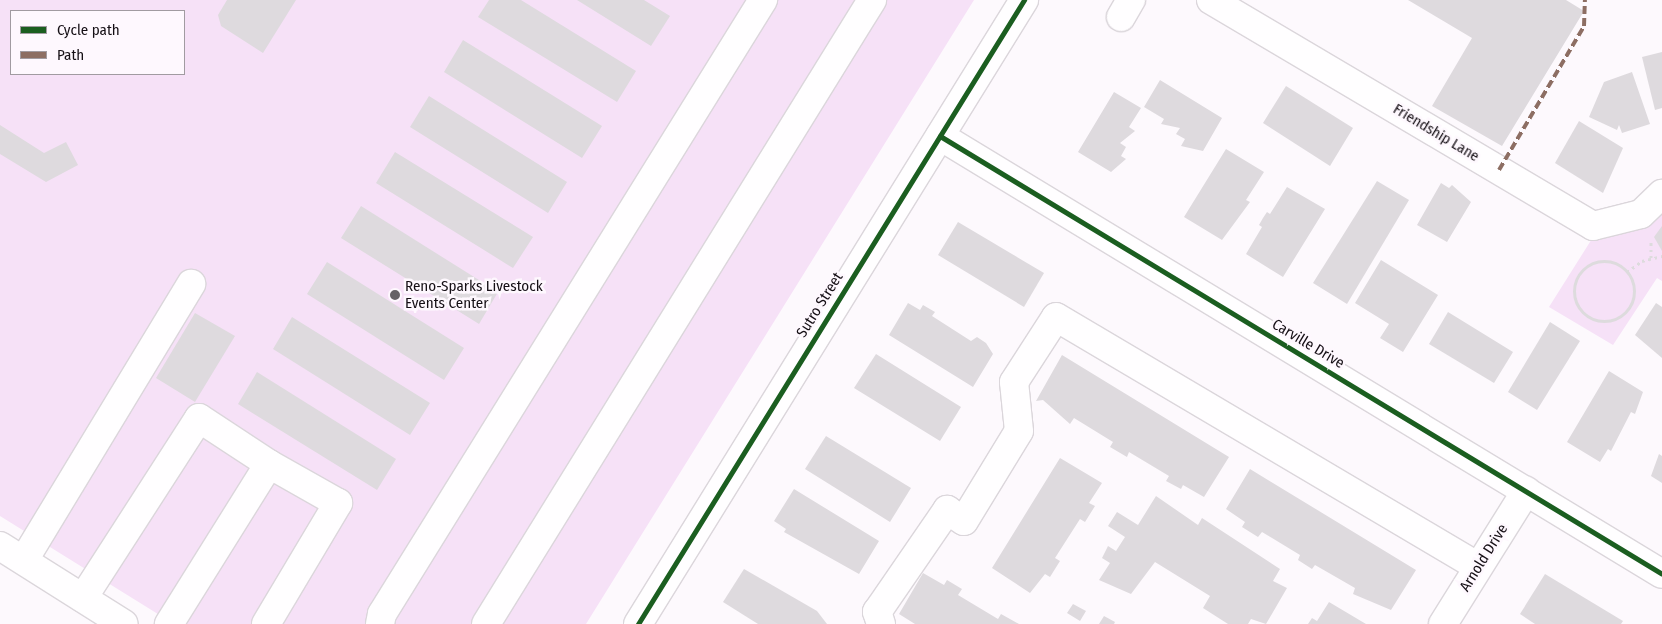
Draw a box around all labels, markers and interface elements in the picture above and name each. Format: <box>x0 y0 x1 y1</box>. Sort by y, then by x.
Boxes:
legend <box>10 10 185 75</box>
text: Cycle path <box>57 21 120 39</box>
text: Path <box>57 46 84 64</box>
street label: Friendship Lane <box>1390 100 1482 166</box>
street label: Sutro Street <box>793 269 847 341</box>
place label: Reno-Sparks Livestock Events Center <box>405 277 543 312</box>
marker: Reno-Sparks Livestock Events Center <box>389 289 401 301</box>
street label: Carville Drive <box>1269 315 1347 373</box>
street label: Arnold Drive <box>1456 521 1512 595</box>

